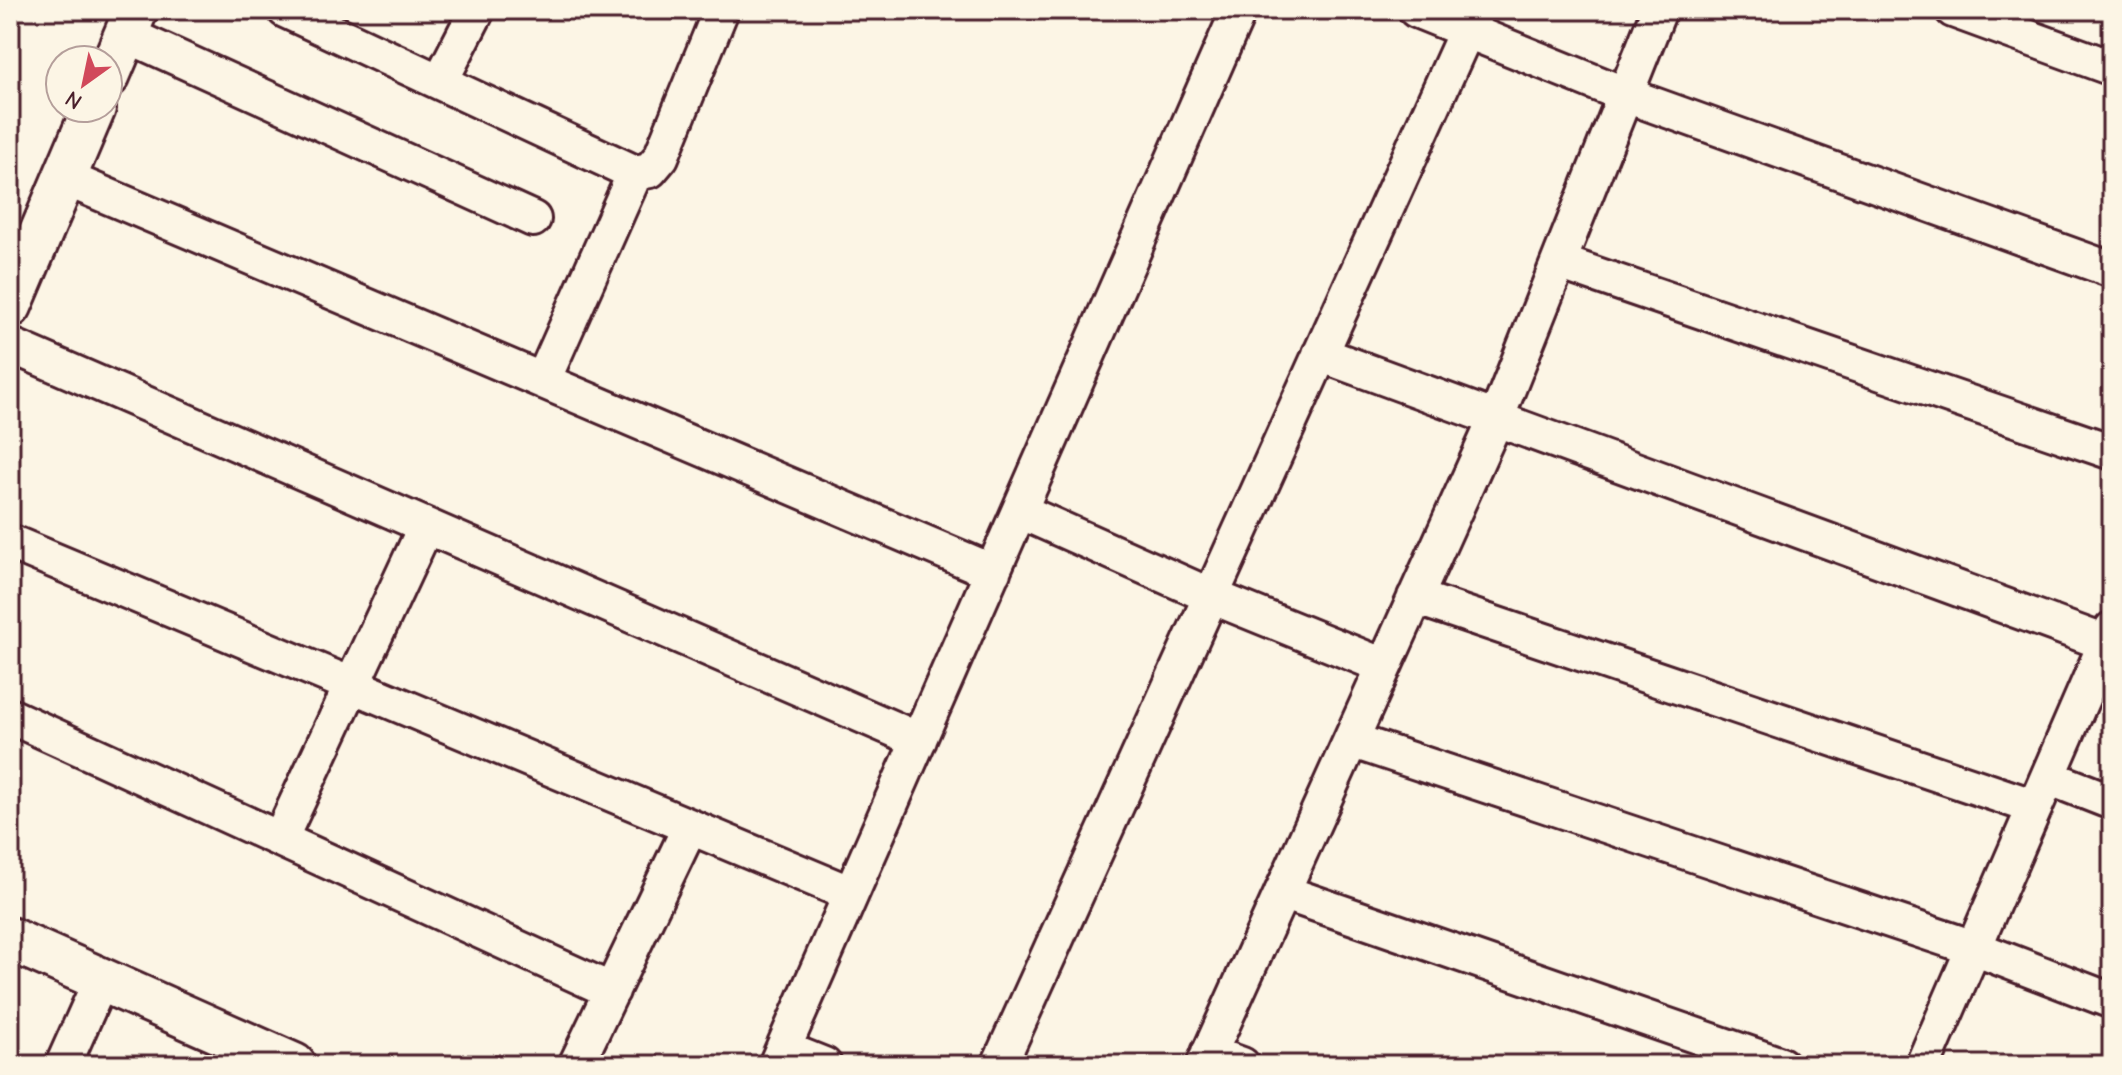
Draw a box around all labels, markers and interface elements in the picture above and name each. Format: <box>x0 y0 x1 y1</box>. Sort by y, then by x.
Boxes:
north arrow <box>44 44 124 124</box>
text: N <box>61 85 87 115</box>

